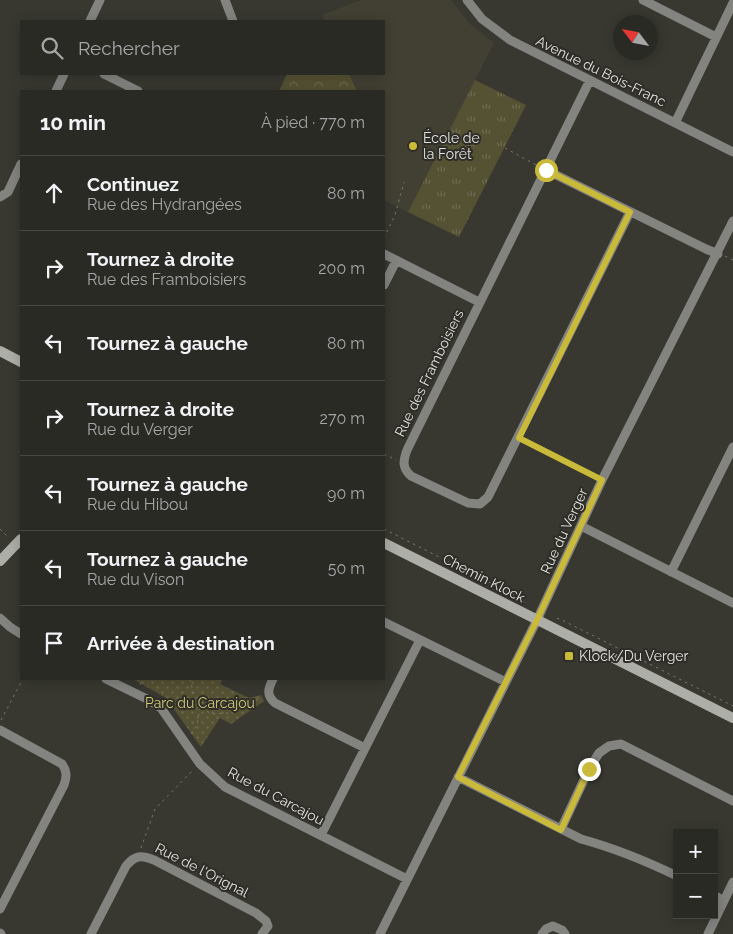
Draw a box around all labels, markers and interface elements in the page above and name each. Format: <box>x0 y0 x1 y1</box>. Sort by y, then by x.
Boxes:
north arrow <box>613 15 658 60</box>
search box <box>20 20 385 75</box>
street label: Avenue du Bois-Franc <box>533 33 669 110</box>
icon: search <box>38 34 66 62</box>
text: Rechercher <box>78 37 180 59</box>
text: 10 min <box>40 110 106 135</box>
text: À pied · 770 m <box>261 113 365 132</box>
place label: École de la Forêt <box>423 129 480 162</box>
marker: École de la Forêt <box>407 140 419 152</box>
route start <box>535 159 558 182</box>
text: Continuez <box>87 173 179 195</box>
icon: ahead <box>40 179 68 207</box>
text: 80 m <box>327 184 365 203</box>
text: Rue des Hydrangées <box>87 195 242 214</box>
text: Tournez à droite <box>87 248 234 270</box>
icon: right <box>40 254 68 282</box>
text: 200 m <box>318 259 365 278</box>
text: Rue des Framboisiers <box>87 270 246 289</box>
street label: Rue des Framboisiers <box>391 307 467 439</box>
icon: left <box>40 329 68 357</box>
text: Tournez à gauche <box>87 332 248 354</box>
text: 80 m <box>327 334 365 353</box>
text: Tournez à droite <box>87 398 234 420</box>
icon: right <box>40 404 68 432</box>
text: 270 m <box>320 409 365 428</box>
text: Rue du Verger <box>87 420 193 439</box>
text: Tournez à gauche <box>87 473 248 495</box>
icon: left <box>40 479 68 507</box>
text: 90 m <box>327 484 365 503</box>
street label: Rue du Verger <box>537 486 591 576</box>
text: Rue du Hibou <box>87 495 188 514</box>
text: Tournez à gauche <box>87 548 248 570</box>
street label: Chemin Klock <box>440 550 528 606</box>
icon: left <box>40 554 68 582</box>
text: 50 m <box>328 559 365 578</box>
text: Rue du Vison <box>87 570 184 589</box>
icon: arrive <box>40 629 68 657</box>
text: Arrivée à destination <box>87 632 275 654</box>
place label: Klock/Du Verger <box>579 648 688 664</box>
marker: Klock/Du Verger <box>563 650 575 662</box>
park label: Parc du Carcajou <box>145 695 255 711</box>
route end <box>578 758 601 781</box>
street label: Rue du Carcajou <box>225 764 327 828</box>
map controls <box>673 829 718 919</box>
button: + <box>673 829 718 874</box>
street label: Rue de l'Orignal <box>153 840 252 901</box>
button: − <box>673 874 718 919</box>

